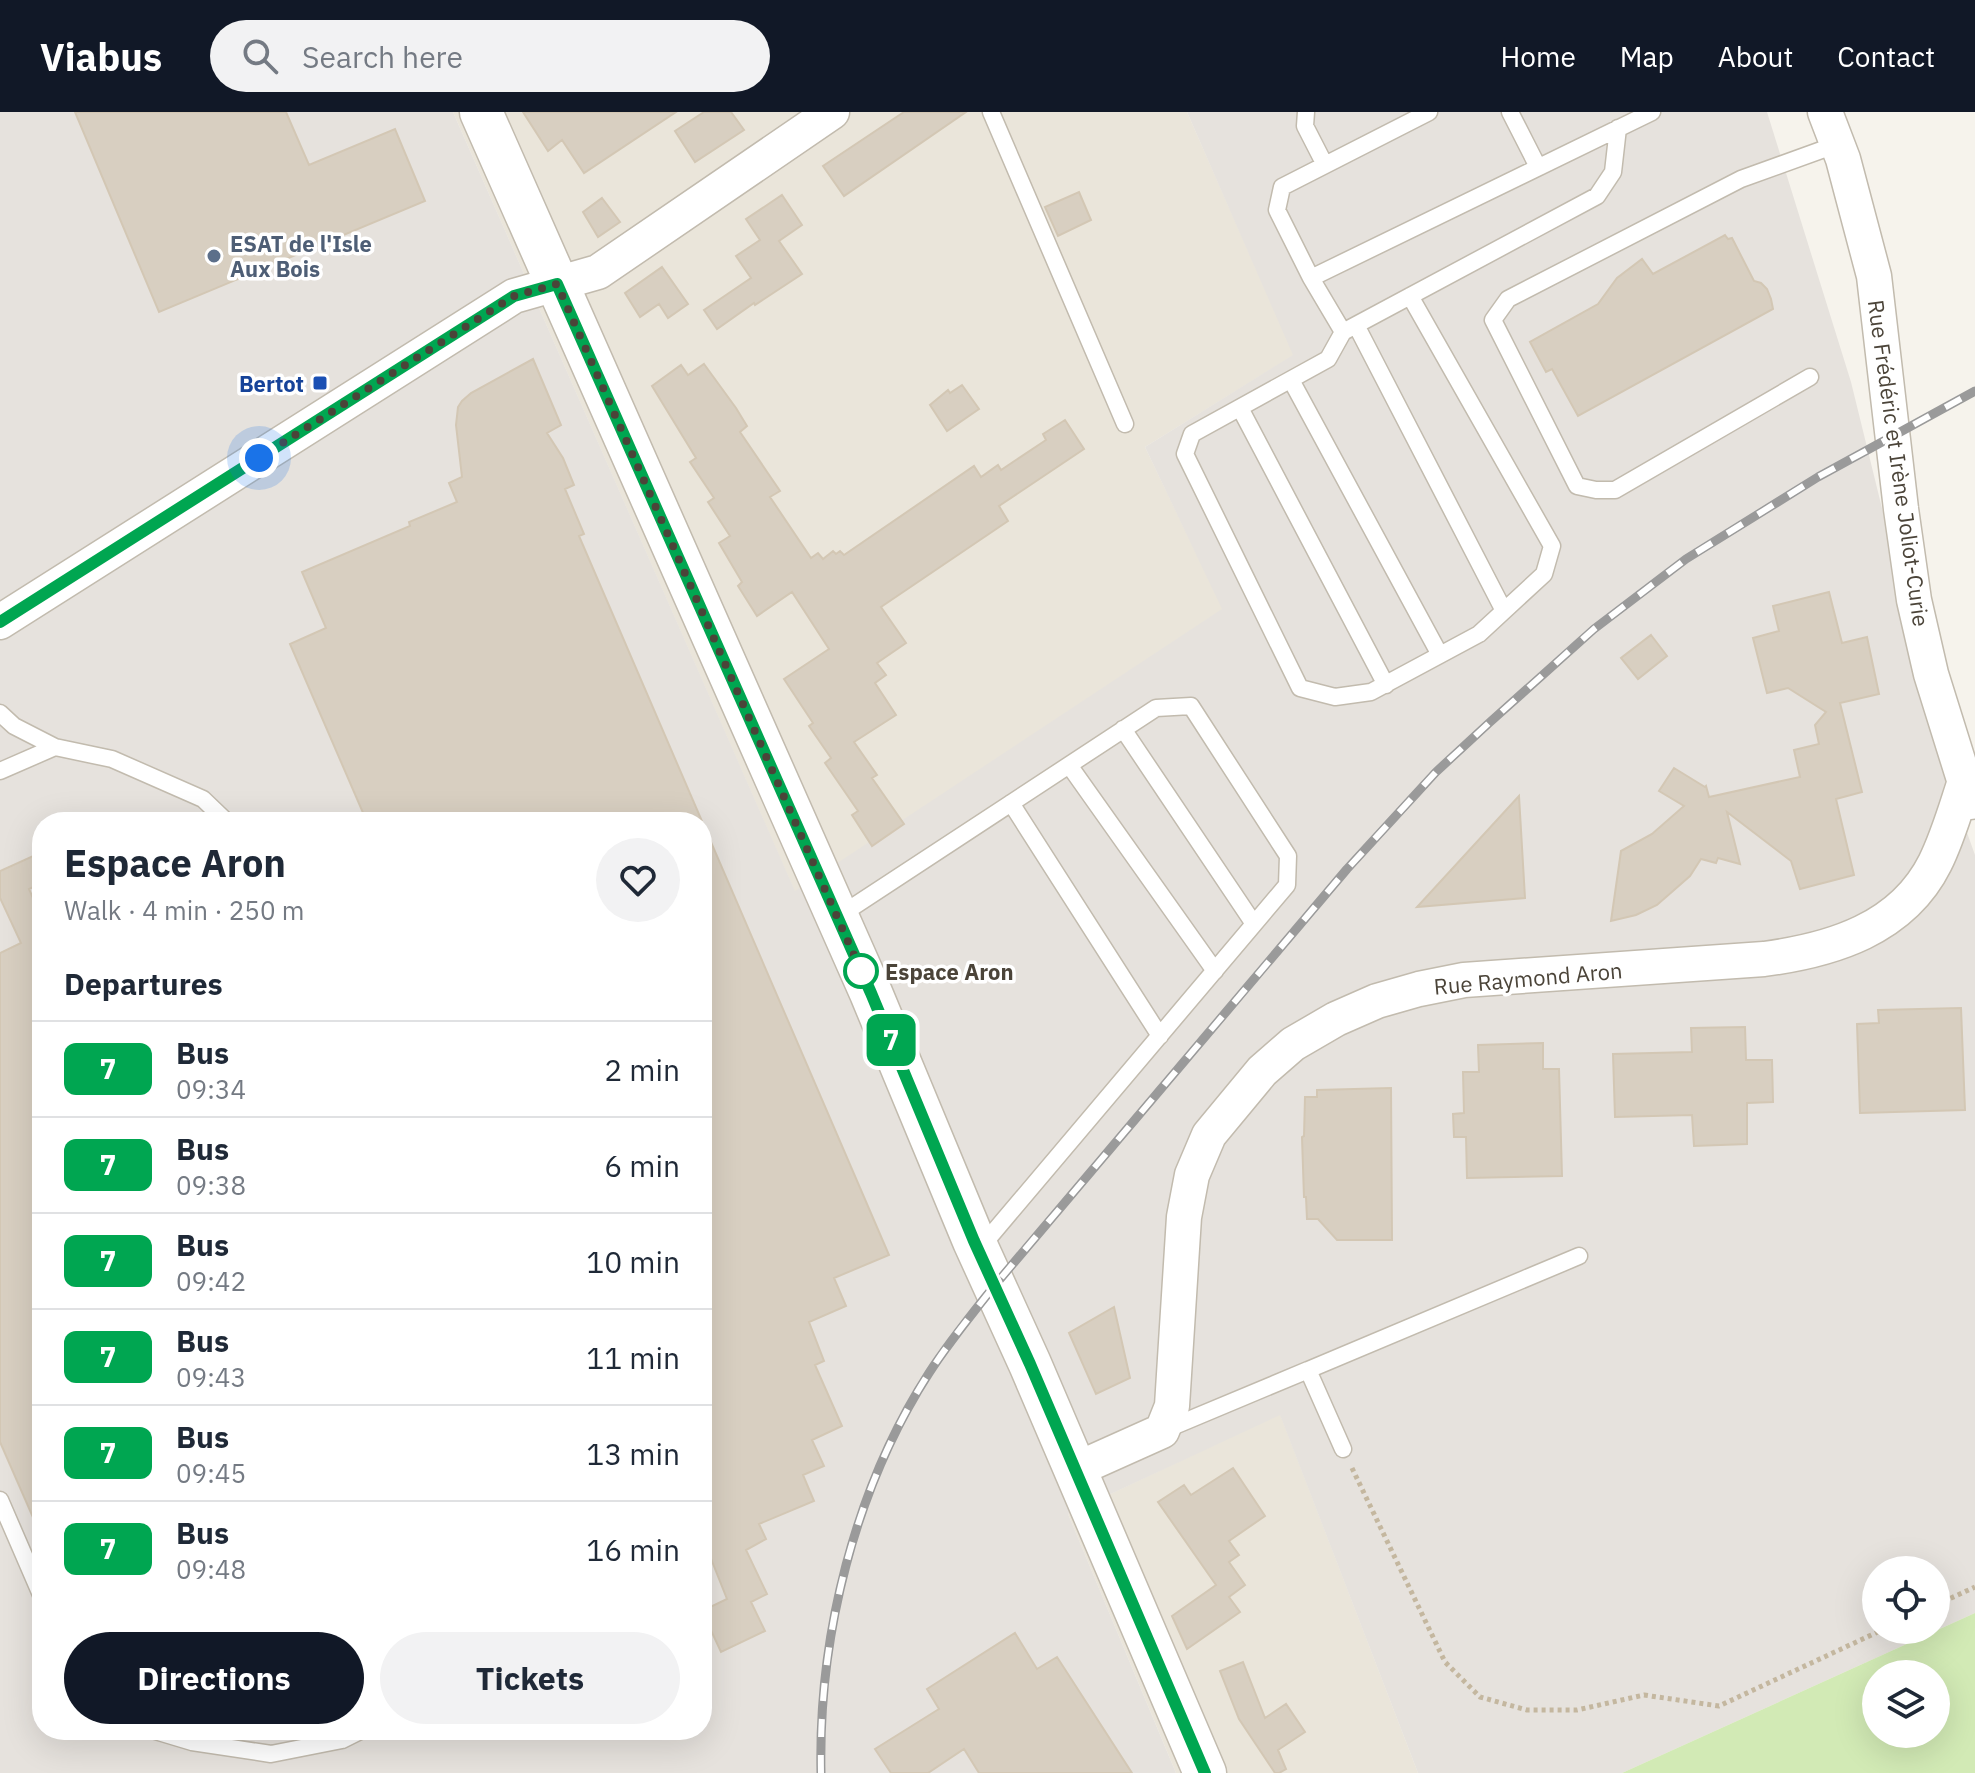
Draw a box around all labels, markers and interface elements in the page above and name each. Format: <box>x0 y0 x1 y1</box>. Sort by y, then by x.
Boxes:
search box <box>210 20 770 92</box>
text: Viabus <box>40 32 162 81</box>
icon: search <box>238 34 282 78</box>
text: Search here <box>302 37 463 76</box>
text: Home <box>1500 38 1576 75</box>
text: Map <box>1620 38 1674 75</box>
text: About <box>1718 38 1793 75</box>
text: Contact <box>1837 38 1935 75</box>
place label: ESAT de l'Isle Aux Bois <box>230 229 372 283</box>
marker: ESAT de l'Isle Aux Bois <box>205 247 223 265</box>
street label: Rue Frédéric et Irène Joliot-Curie <box>1862 298 1936 628</box>
place label: Bertot <box>239 369 304 398</box>
marker: Bertot <box>311 374 329 392</box>
your location <box>239 438 279 478</box>
text: Espace Aron <box>64 838 286 887</box>
button: heart <box>596 838 680 922</box>
text: Walk · 4 min · 250 m <box>64 893 304 927</box>
marker: Espace Aron <box>844 954 878 988</box>
street label: Rue Raymond Aron <box>1433 955 1623 1001</box>
place label: Espace Aron <box>885 957 1014 986</box>
text: Departures <box>64 964 223 1003</box>
line badge: 7 <box>865 1014 917 1066</box>
text: 7 <box>883 1021 899 1058</box>
text: Bus <box>176 1033 229 1072</box>
text: 7 <box>100 1050 116 1087</box>
text: 2 min <box>604 1050 680 1089</box>
text: 09:34 <box>176 1072 246 1106</box>
text: Bus <box>176 1129 229 1168</box>
text: 7 <box>100 1146 116 1183</box>
text: 6 min <box>604 1146 680 1185</box>
text: 09:38 <box>176 1168 246 1202</box>
text: Bus <box>176 1225 229 1264</box>
text: 7 <box>100 1242 116 1279</box>
text: 10 min <box>586 1242 680 1281</box>
text: 09:42 <box>176 1264 246 1298</box>
text: Bus <box>176 1321 229 1360</box>
text: 7 <box>100 1338 116 1375</box>
text: 11 min <box>586 1338 680 1377</box>
text: 09:43 <box>176 1360 246 1394</box>
text: Bus <box>176 1417 229 1456</box>
text: 7 <box>100 1434 116 1471</box>
text: 13 min <box>586 1434 680 1473</box>
text: 09:45 <box>176 1456 246 1490</box>
text: Bus <box>176 1513 229 1552</box>
text: 7 <box>100 1530 116 1567</box>
text: 16 min <box>586 1530 680 1569</box>
text: 09:48 <box>176 1552 246 1586</box>
map controls <box>1862 1556 1950 1748</box>
button: locate <box>1862 1556 1950 1644</box>
button: Directions <box>64 1632 364 1724</box>
button: Tickets <box>380 1632 680 1724</box>
button: layers <box>1862 1660 1950 1748</box>

